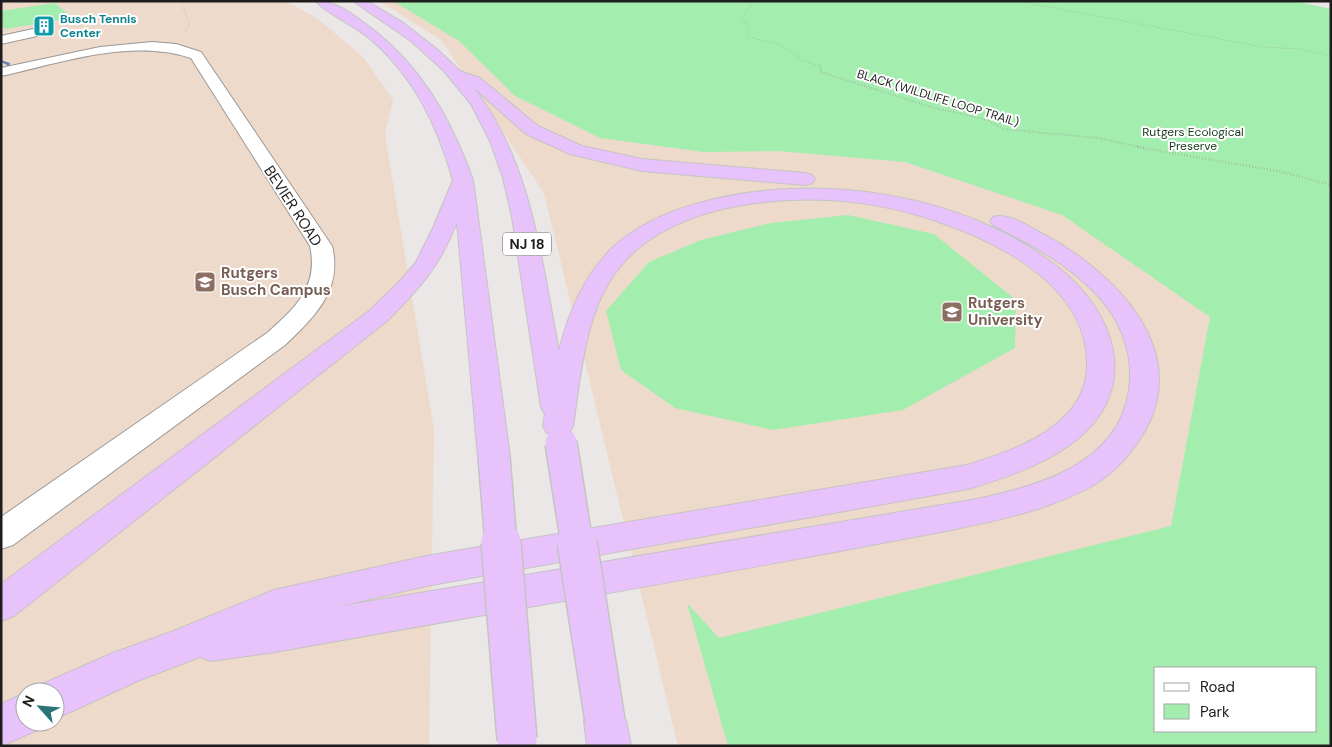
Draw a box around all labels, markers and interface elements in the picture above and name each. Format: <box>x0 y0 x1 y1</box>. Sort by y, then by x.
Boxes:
place label: Busch Tennis Center <box>60 11 137 41</box>
building icon: Busch Tennis Center <box>32 14 56 38</box>
street label: BLACK (WILDLIFE LOOP TRAIL) <box>855 66 1021 130</box>
park label: Rutgers Ecological Preserve <box>1142 124 1244 154</box>
street label: BEVIER ROAD <box>259 162 327 250</box>
road number: NJ 18 <box>503 232 551 255</box>
place label: Rutgers Busch Campus <box>221 263 331 300</box>
school or university icon: Rutgers Busch Campus <box>193 270 217 294</box>
place label: Rutgers University <box>968 293 1043 330</box>
school or university icon: Rutgers University <box>940 300 964 324</box>
legend <box>1154 667 1317 732</box>
text: Road <box>1200 677 1235 697</box>
north arrow <box>15 682 65 732</box>
text: N <box>18 692 39 710</box>
text: Park <box>1200 702 1230 722</box>

